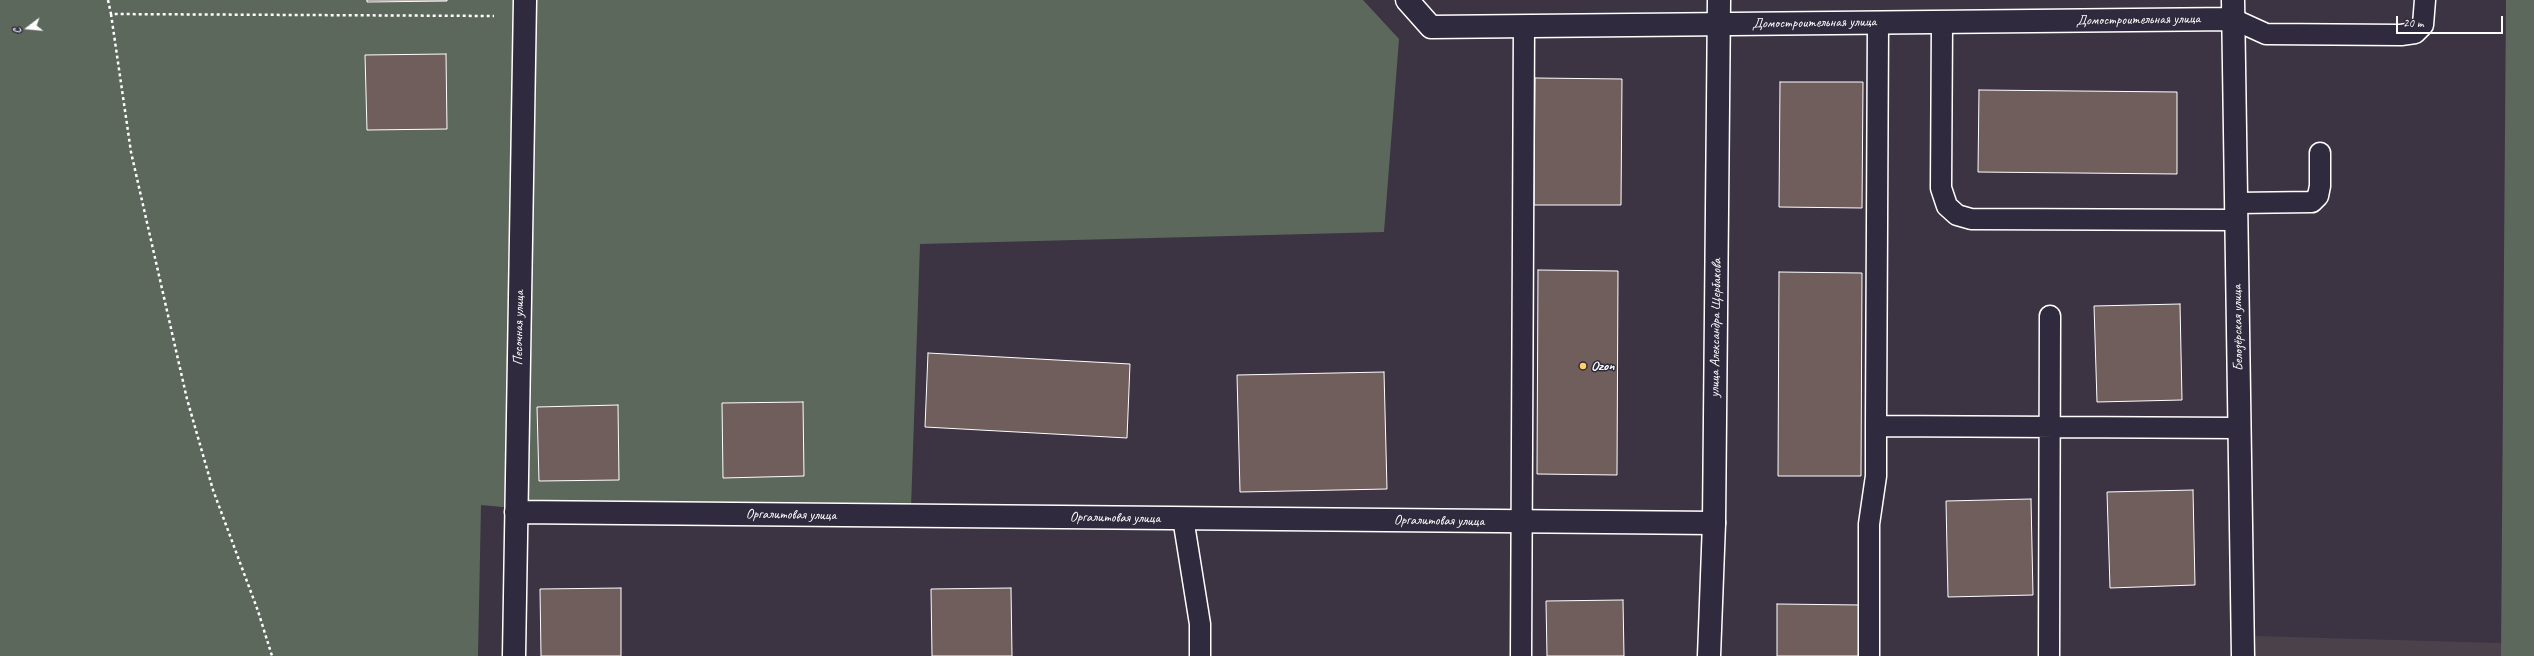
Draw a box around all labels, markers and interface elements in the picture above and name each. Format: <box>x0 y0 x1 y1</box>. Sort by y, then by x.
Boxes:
north arrow <box>8 8 48 48</box>
scale bar <box>2398 8 2505 34</box>
street label: Домостроительная улица <box>2076 11 2200 29</box>
street label: Домостроительная улица <box>1752 14 1876 32</box>
text: 20 m <box>2403 15 2423 31</box>
text: С <box>9 27 24 36</box>
street label: улица Александра Щербакова <box>1706 258 1726 398</box>
street label: Белозёрская улица <box>2229 285 2247 371</box>
street label: Песочная улица <box>510 290 528 366</box>
place label: Ozon <box>1591 358 1614 374</box>
marker: Ozon <box>1578 361 1588 371</box>
street label: Оргалитовая улица <box>746 506 836 524</box>
street label: Оргалитовая улица <box>1070 509 1160 527</box>
street label: Оргалитовая улица <box>1394 512 1484 530</box>

